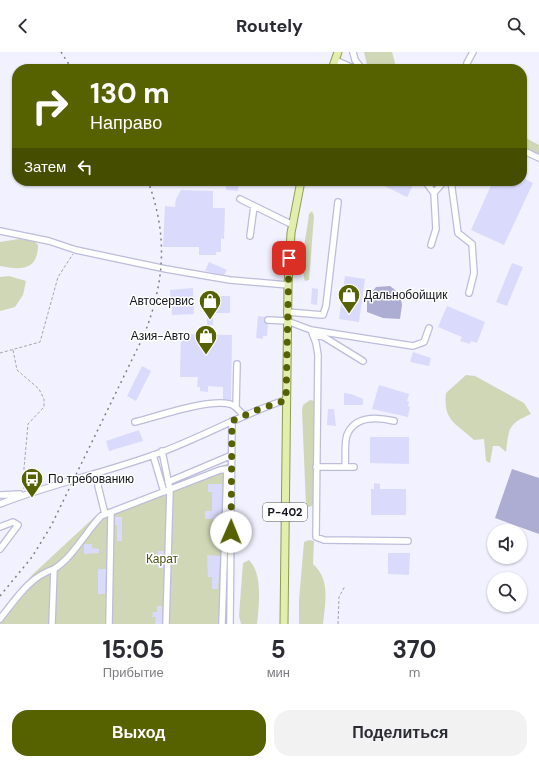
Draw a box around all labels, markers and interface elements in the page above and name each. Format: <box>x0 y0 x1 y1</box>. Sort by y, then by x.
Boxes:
text: Routely <box>236 14 303 38</box>
icon: back <box>12 15 34 37</box>
icon: search <box>505 15 527 37</box>
text: 130 m <box>90 75 170 112</box>
icon: right <box>24 80 76 132</box>
text: Направо <box>90 111 162 135</box>
icon: left <box>74 156 96 178</box>
text: Затем <box>24 157 66 177</box>
pin <box>272 241 306 275</box>
icon: arrive <box>278 247 300 269</box>
shop icon: Дальнобойщик <box>336 282 362 315</box>
place label: Дальнобойщик <box>364 287 448 303</box>
shop icon: Автосервис <box>197 288 223 321</box>
place label: Автосервис <box>129 293 194 309</box>
shop icon: Азия-Авто <box>193 323 219 356</box>
place label: Азия-Авто <box>131 328 190 344</box>
bus stop icon: По требованию <box>19 466 45 499</box>
place label: По требованию <box>48 471 134 487</box>
road number: Р-402 <box>263 503 307 521</box>
position arrow <box>210 511 252 553</box>
map controls <box>487 524 527 612</box>
button: sound <box>487 524 527 564</box>
park label: Карат <box>146 551 179 567</box>
button: search <box>487 572 527 612</box>
text: 15:05 <box>103 634 164 665</box>
text: 5 <box>271 634 286 665</box>
text: 370 <box>393 634 436 665</box>
text: Прибытие <box>103 664 164 681</box>
text: мин <box>267 664 290 681</box>
text: m <box>409 664 420 681</box>
button: Выход <box>12 710 266 756</box>
button: Поделиться <box>274 710 527 756</box>

